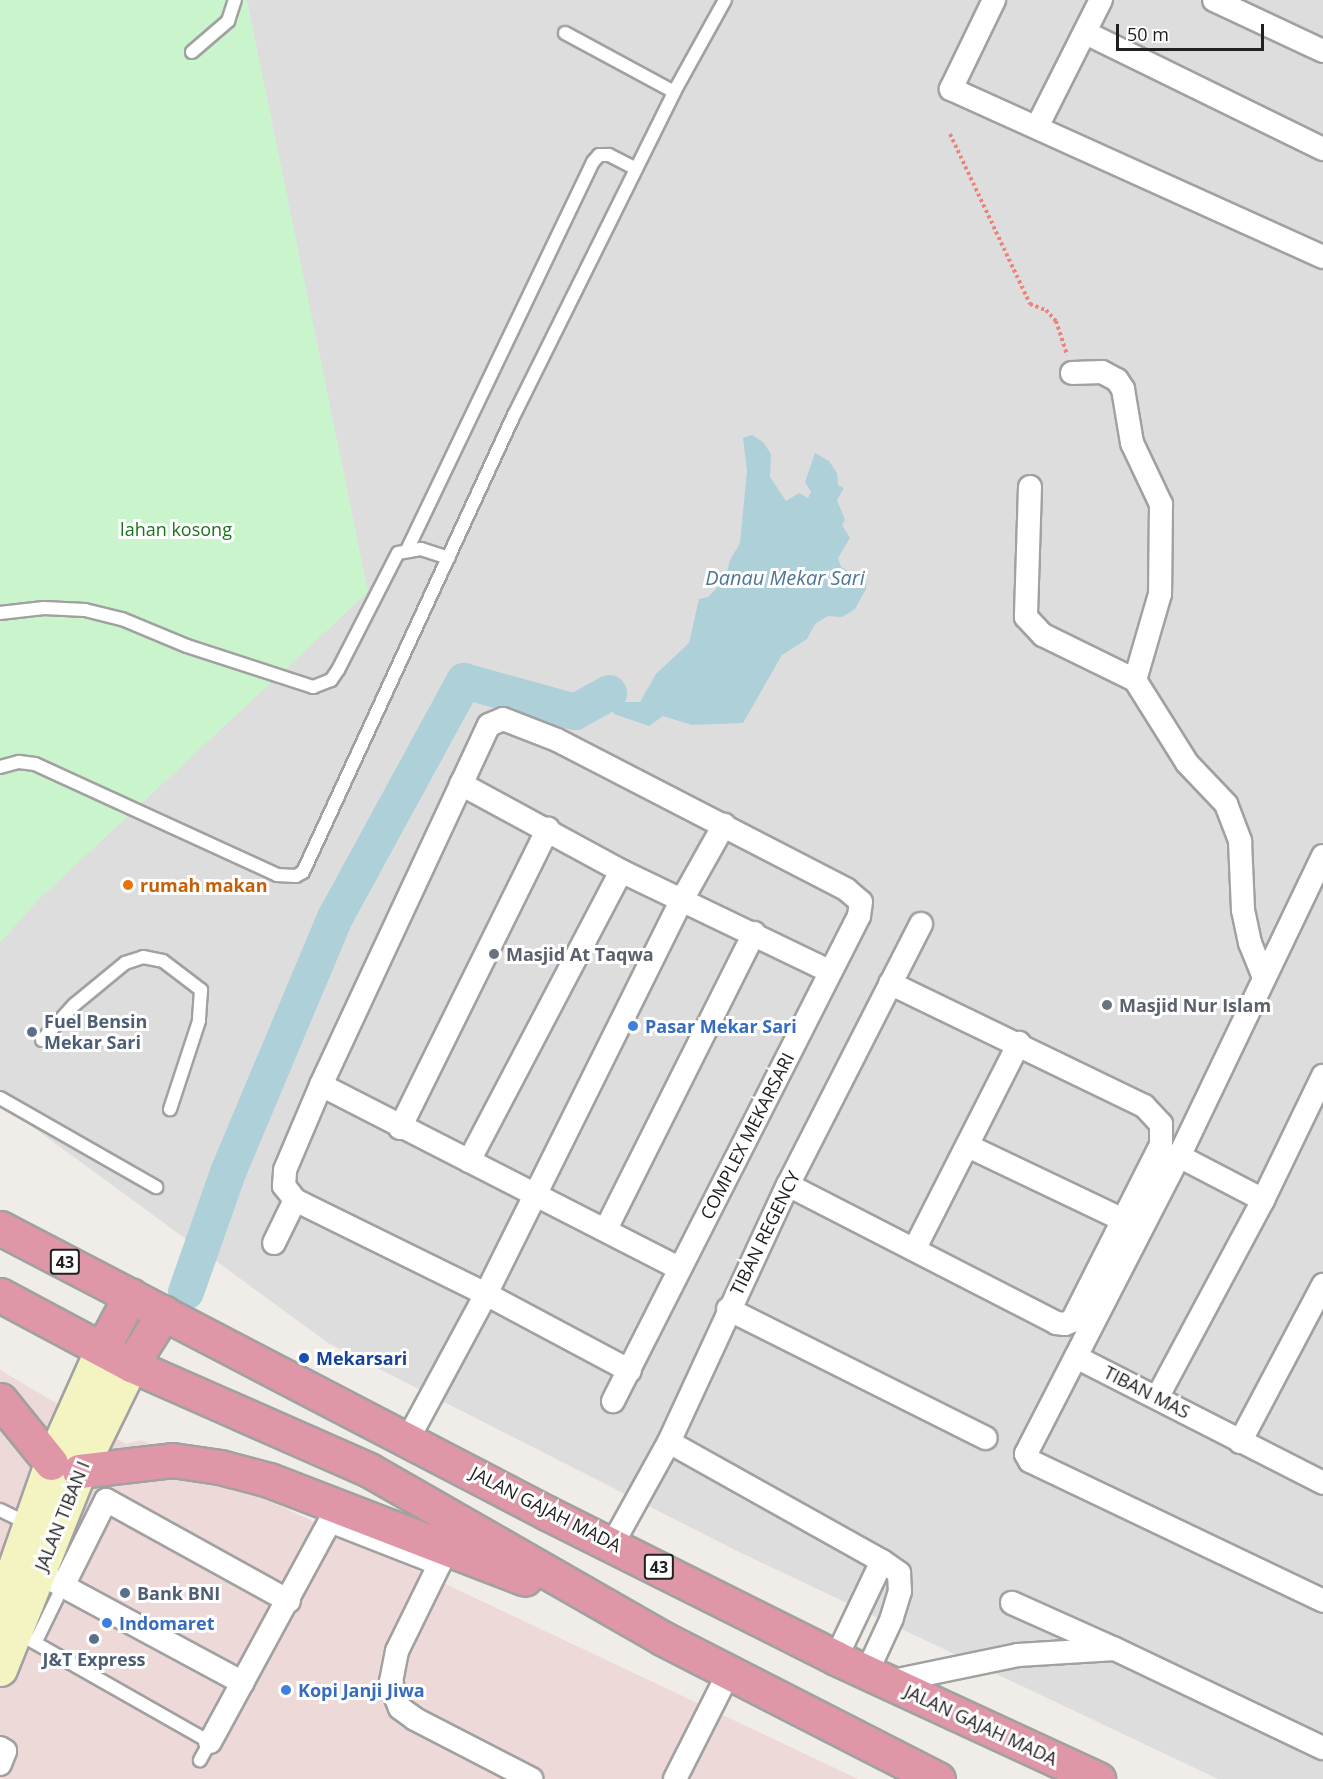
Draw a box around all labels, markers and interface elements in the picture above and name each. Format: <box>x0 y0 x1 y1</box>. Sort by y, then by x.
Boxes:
scale bar <box>1119 12 1268 50</box>
text: 50 m <box>1127 22 1169 46</box>
park label: lahan kosong <box>120 518 232 540</box>
water label: Danau Mekar Sari <box>705 565 865 589</box>
place label: rumah makan <box>140 874 267 896</box>
marker: rumah makan <box>121 878 135 892</box>
place label: Masjid At Taqwa <box>506 943 654 965</box>
marker: Masjid At Taqwa <box>487 947 501 961</box>
place label: Masjid Nur Islam <box>1119 994 1271 1016</box>
marker: Masjid Nur Islam <box>1100 998 1114 1012</box>
place label: Fuel Bensin Mekar Sari <box>44 1011 147 1054</box>
place label: Pasar Mekar Sari <box>645 1015 797 1037</box>
marker: Pasar Mekar Sari <box>626 1019 640 1033</box>
marker: Fuel Bensin Mekar Sari <box>25 1025 39 1039</box>
street label: COMPLEX MEKARSARI <box>696 1049 798 1223</box>
street label: TIBAN REGENCY <box>726 1167 804 1299</box>
road number: 43 <box>48 1249 82 1275</box>
place label: Mekarsari <box>316 1347 407 1369</box>
marker: Mekarsari <box>297 1351 311 1365</box>
street label: TIBAN MAS <box>1100 1361 1194 1423</box>
street label: JALAN TIBAN I <box>30 1458 94 1574</box>
street label: JALAN GAJAH MADA <box>467 1462 625 1556</box>
road number: 43 <box>642 1554 676 1580</box>
place label: Bank BNI <box>137 1582 220 1604</box>
marker: Bank BNI <box>118 1586 132 1600</box>
place label: Indomaret <box>119 1612 214 1634</box>
marker: Indomaret <box>100 1616 114 1630</box>
marker: J&T Express <box>87 1632 101 1646</box>
place label: J&T Express <box>42 1648 146 1670</box>
place label: Kopi Janji Jiwa <box>298 1679 425 1701</box>
street label: JALAN GAJAH MADA <box>901 1680 1061 1770</box>
marker: Kopi Janji Jiwa <box>279 1683 293 1697</box>

